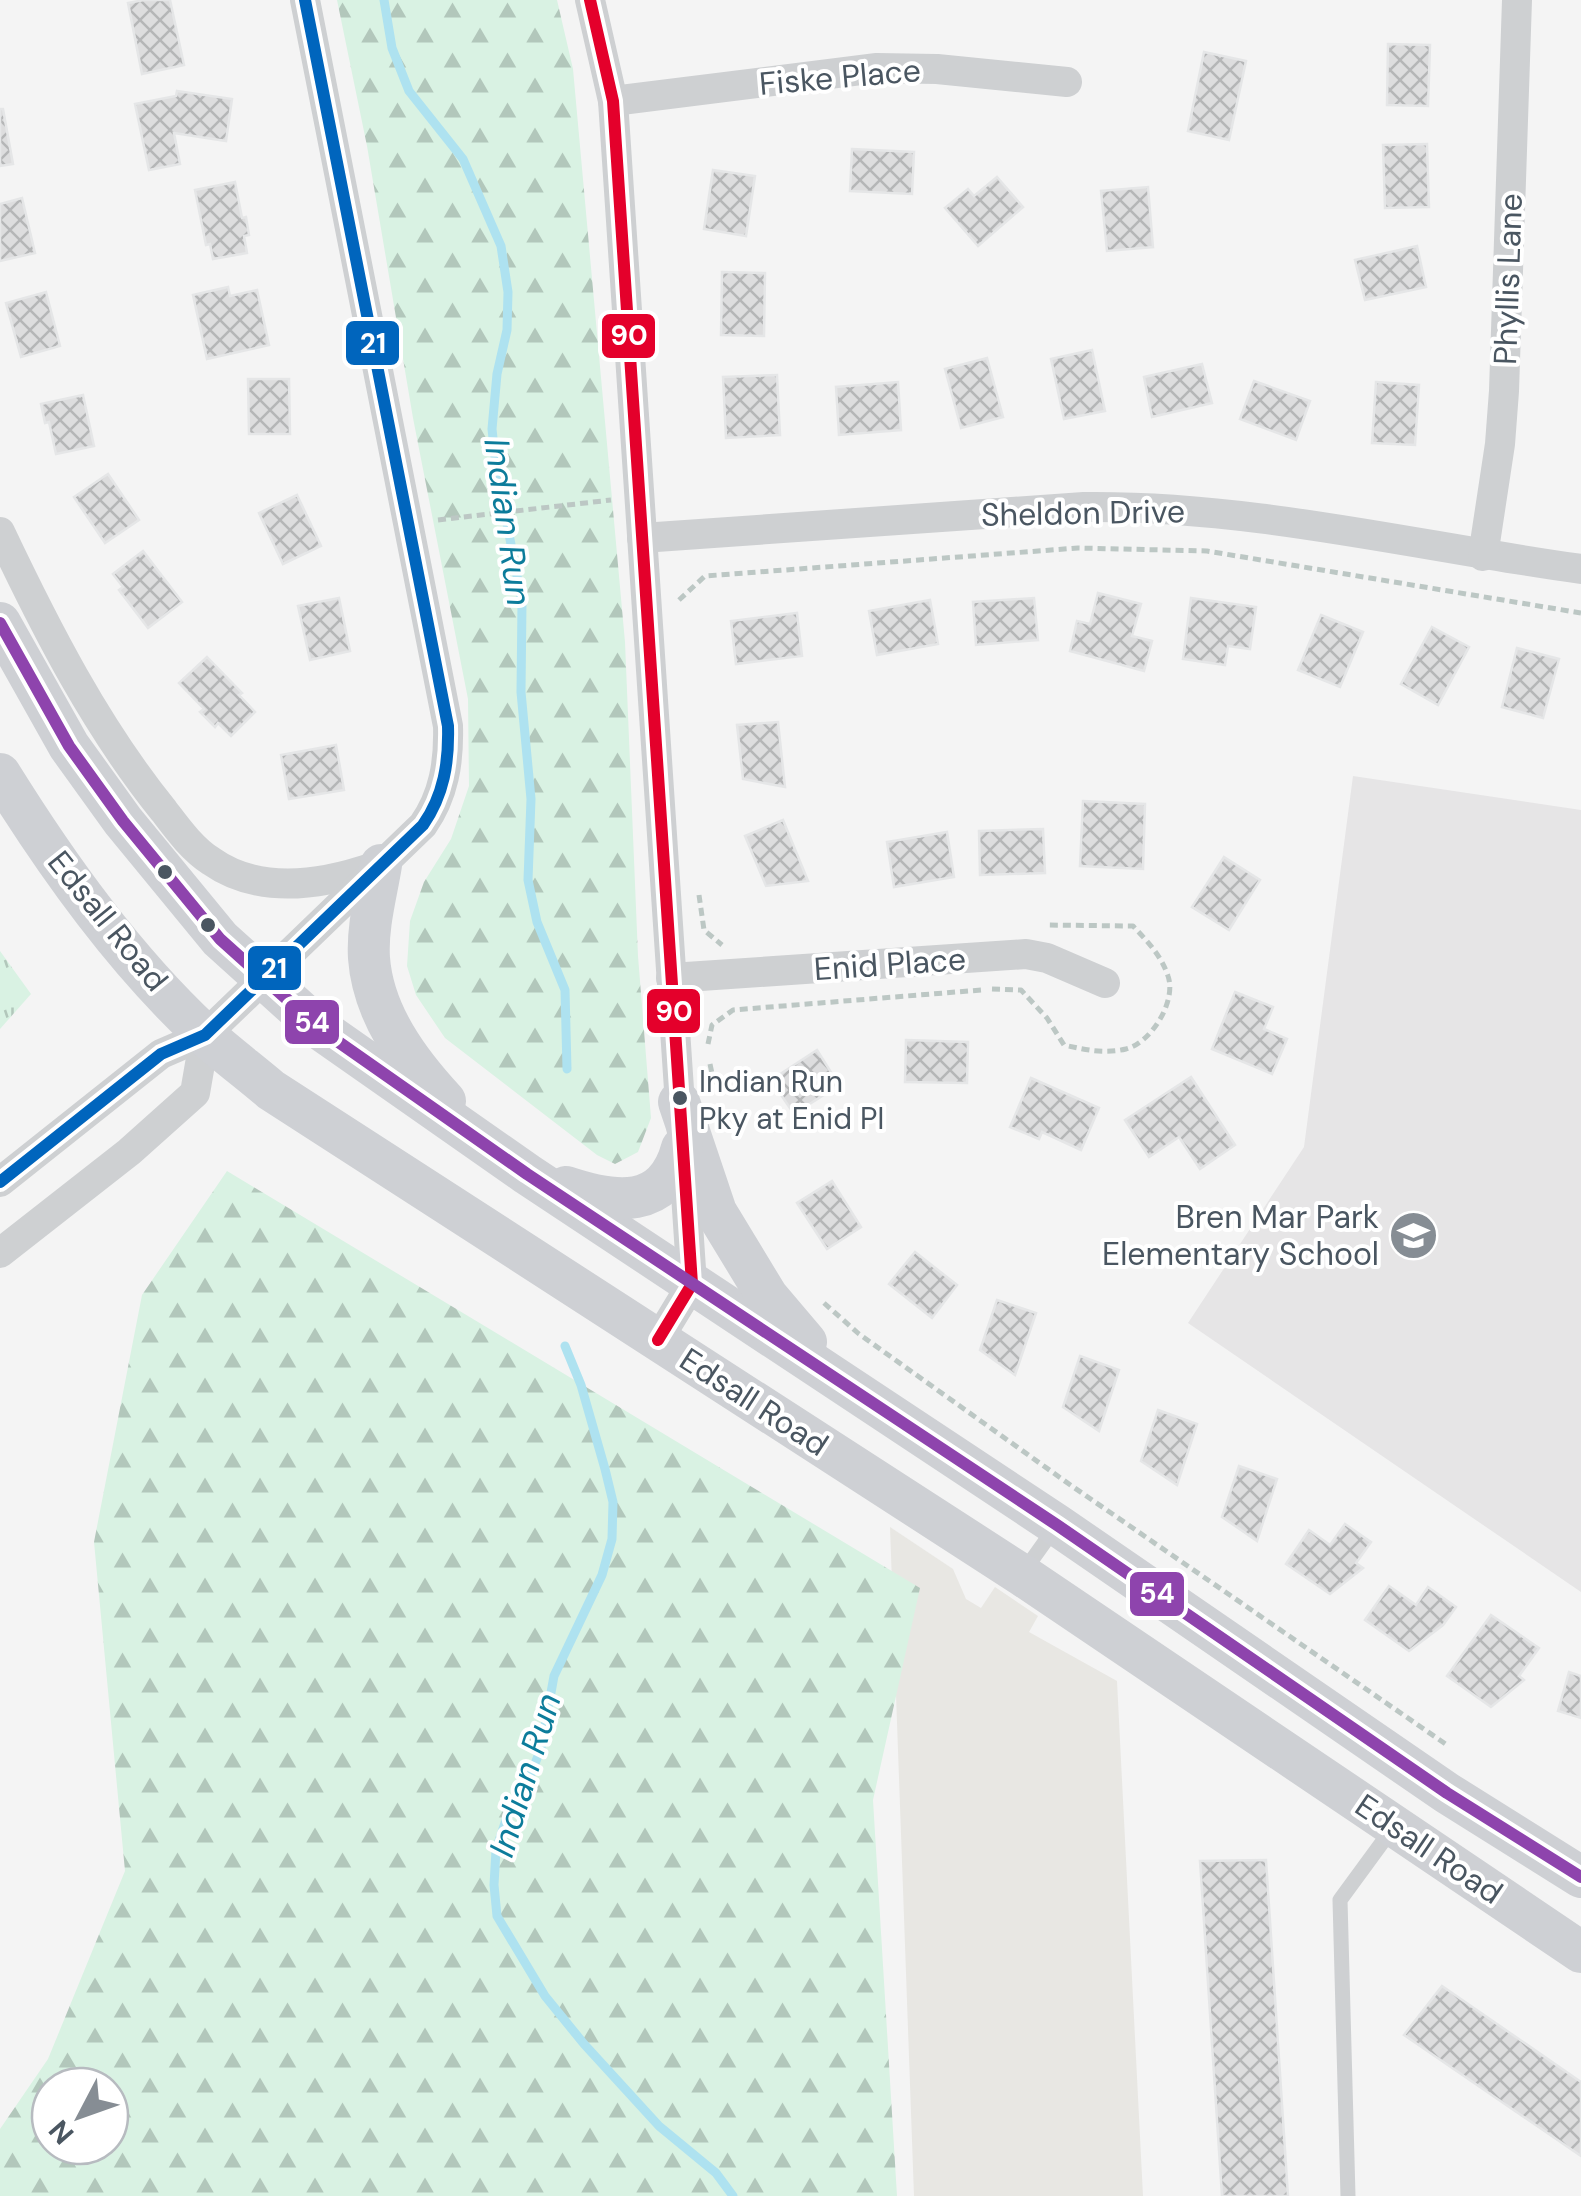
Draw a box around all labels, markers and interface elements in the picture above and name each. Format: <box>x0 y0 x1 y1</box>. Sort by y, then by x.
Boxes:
street label: Fiske Place <box>757 49 923 105</box>
street label: Phyllis Lane <box>1484 193 1532 365</box>
line badge: 90 <box>600 312 657 360</box>
text: 90 <box>610 317 648 354</box>
line badge: 21 <box>344 319 401 367</box>
text: 21 <box>360 325 386 362</box>
water label: Indian Run <box>473 435 543 609</box>
street label: Sheldon Drive <box>981 490 1185 536</box>
street label: Edsall Road <box>39 842 177 1000</box>
unlabelled marker <box>155 862 175 882</box>
unlabelled marker <box>198 915 218 935</box>
street label: Enid Place <box>813 938 967 990</box>
line badge: 21 <box>246 944 303 992</box>
text: 21 <box>261 950 287 987</box>
line badge: 90 <box>645 987 702 1035</box>
text: 90 <box>655 993 693 1030</box>
line badge: 54 <box>283 998 341 1046</box>
text: 54 <box>294 1004 330 1041</box>
place label: Indian Run Pky at Enid Pl <box>699 1062 884 1138</box>
marker: Indian Run Pky at Enid Pl <box>670 1088 690 1108</box>
place label: Bren Mar Park Elementary School <box>1102 1196 1379 1275</box>
school or university icon: Bren Mar Park Elementary School <box>1388 1209 1440 1261</box>
street label: Edsall Road <box>672 1338 836 1466</box>
line badge: 54 <box>1128 1570 1186 1618</box>
text: 54 <box>1139 1575 1175 1612</box>
water label: Indian Run <box>478 1688 572 1862</box>
street label: Edsall Road <box>1347 1784 1511 1914</box>
north arrow <box>30 2066 130 2166</box>
text: N <box>41 2112 82 2152</box>

